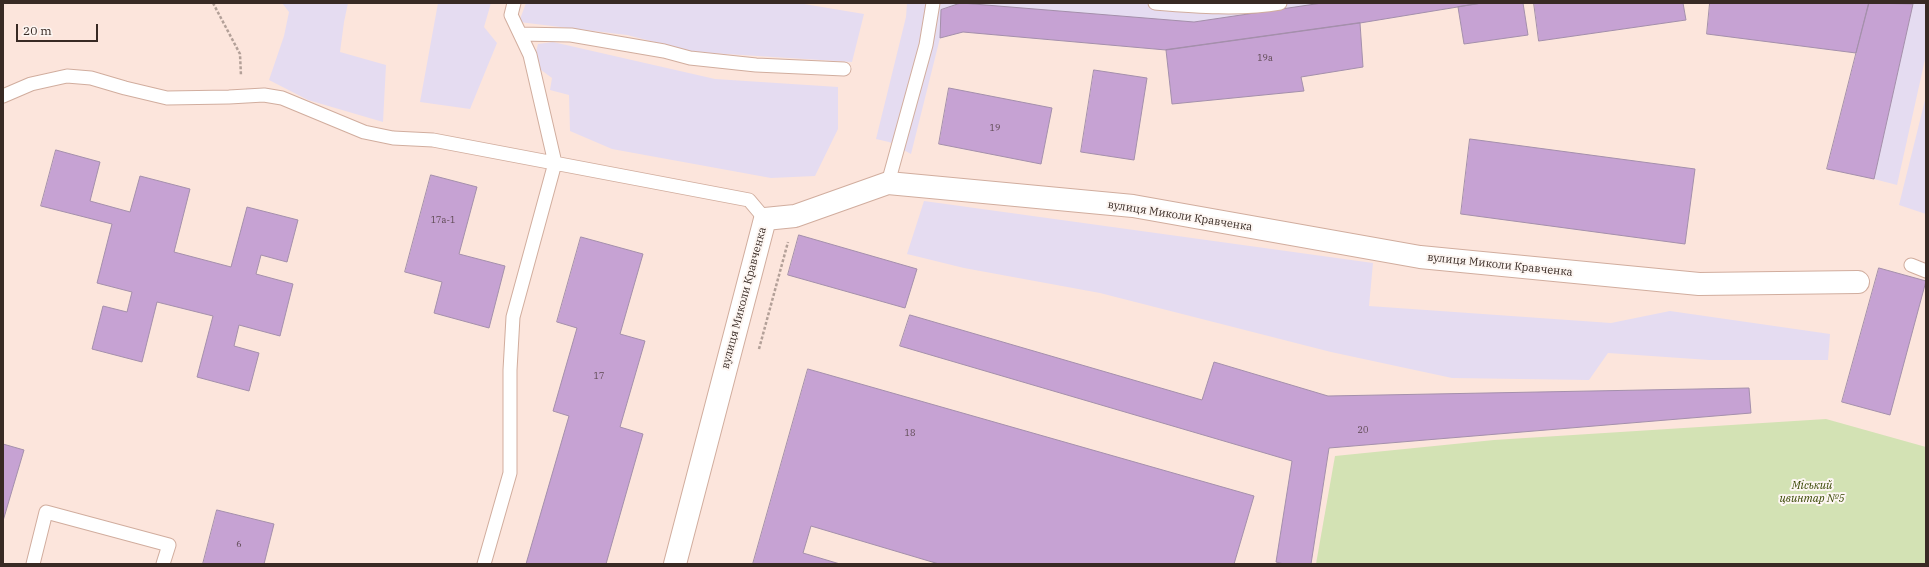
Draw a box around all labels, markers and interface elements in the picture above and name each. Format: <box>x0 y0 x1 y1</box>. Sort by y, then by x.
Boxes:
scale bar <box>18 16 100 42</box>
text: 20 m <box>23 23 52 38</box>
house number: 19а <box>1257 53 1273 63</box>
house number: 19 <box>990 123 1000 133</box>
street label: вулиця Миколи Кравченка <box>1107 198 1253 234</box>
house number: 17а-1 <box>431 215 455 225</box>
street label: вулиця Миколи Кравченка <box>719 226 769 370</box>
street label: вулиця Миколи Кравченка <box>1427 251 1573 279</box>
house number: 17 <box>594 371 604 381</box>
house number: 20 <box>1358 425 1368 435</box>
house number: 18 <box>905 428 915 438</box>
park label: Міський цвинтар №5 <box>1780 479 1844 505</box>
house number: 6 <box>236 539 242 549</box>

